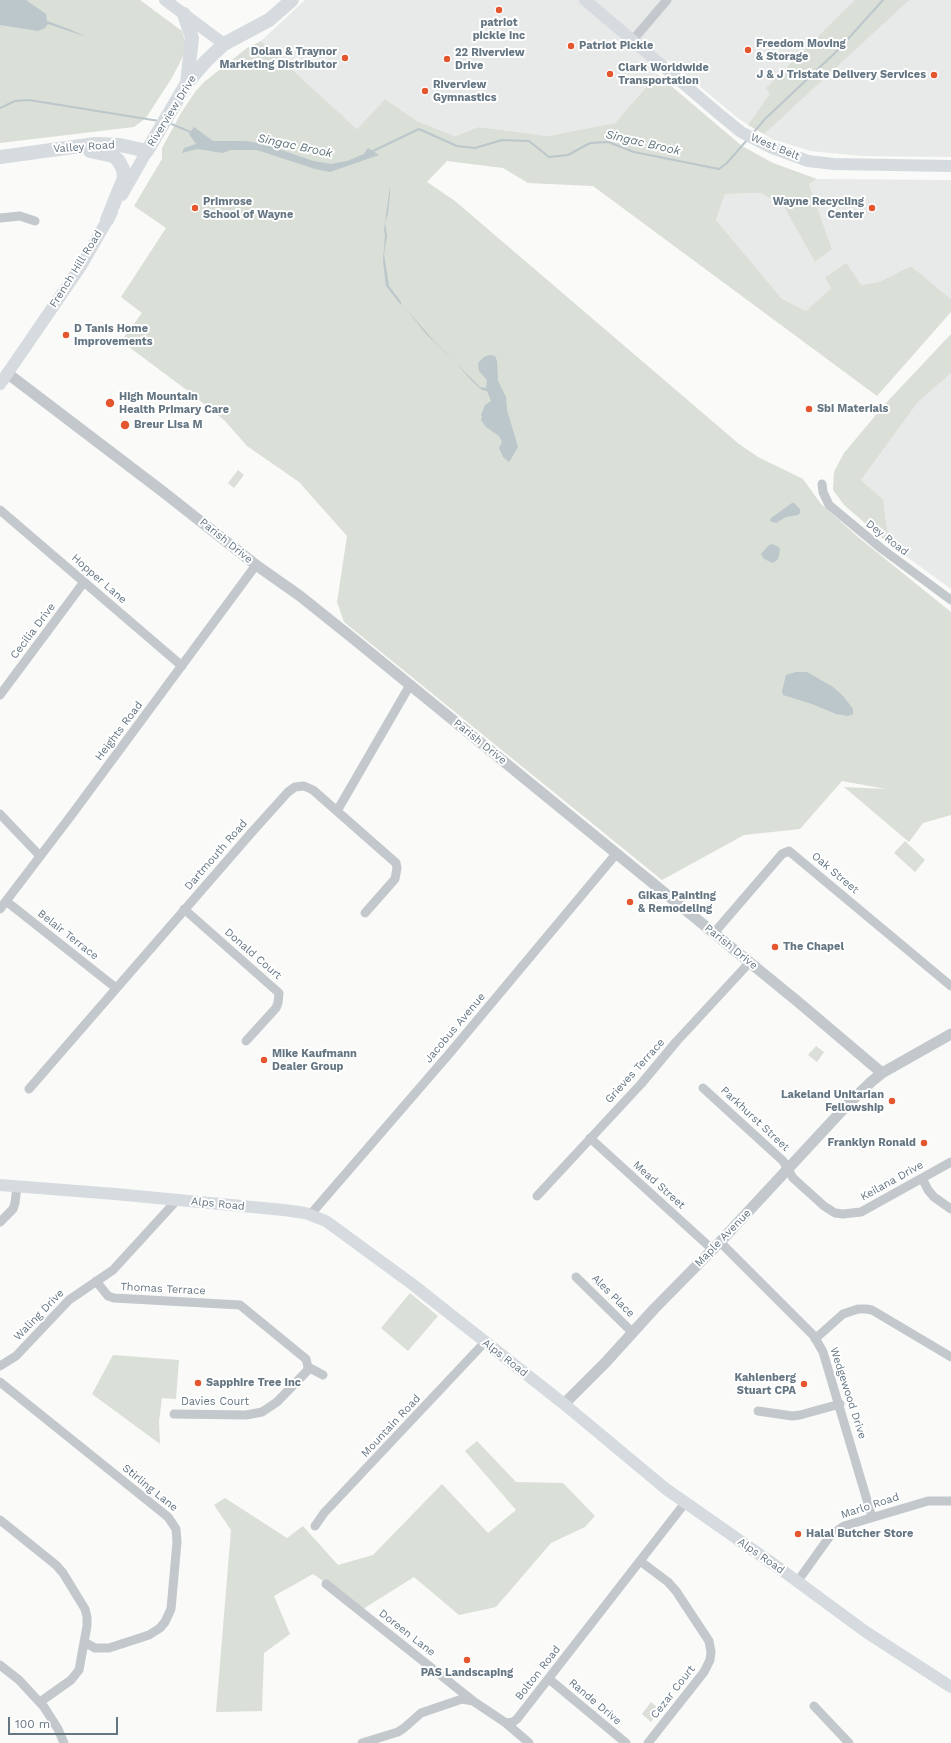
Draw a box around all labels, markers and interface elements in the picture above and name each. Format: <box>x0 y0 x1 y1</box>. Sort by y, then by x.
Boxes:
marker: patriot pickle inc <box>494 5 504 15</box>
place label: patriot pickle inc <box>473 16 525 42</box>
place label: Freedom Moving & Storage <box>756 37 846 63</box>
place label: Patriot Pickle <box>579 39 653 53</box>
marker: Patriot Pickle <box>566 41 576 51</box>
place label: Dolan & Traynor Marketing Distributor <box>219 45 337 71</box>
marker: Freedom Moving & Storage <box>743 45 753 55</box>
place label: 22 Riverview Drive <box>455 46 525 72</box>
marker: Dolan & Traynor Marketing Distributor <box>340 53 350 63</box>
marker: 22 Riverview Drive <box>442 54 452 64</box>
place label: Clark Worldwide Transportation <box>618 61 709 87</box>
place label: J & J Tristate Delivery Services <box>757 68 926 82</box>
marker: Clark Worldwide Transportation <box>605 69 615 79</box>
marker: J & J Tristate Delivery Services <box>929 70 939 80</box>
street label: Riverview Drive <box>145 73 199 149</box>
place label: Riverview Gymnastics <box>433 78 497 104</box>
marker: Riverview Gymnastics <box>420 86 430 96</box>
water label: Singac Brook <box>604 127 682 159</box>
water label: Singac Brook <box>256 131 334 161</box>
street label: West Belt <box>748 131 802 163</box>
street label: Valley Road <box>53 138 115 156</box>
place label: Primrose School of Wayne <box>203 195 293 221</box>
place label: Wayne Recycling Center <box>773 195 864 221</box>
marker: Primrose School of Wayne <box>190 203 200 213</box>
marker: Wayne Recycling Center <box>867 203 877 213</box>
street label: French Hill Road <box>47 228 105 310</box>
place label: D Tanis Home Improvements <box>74 322 152 348</box>
marker: D Tanis Home Improvements <box>61 330 71 340</box>
place label: High Mountain Health Primary Care <box>119 390 229 416</box>
marker: High Mountain Health Primary Care <box>104 397 116 409</box>
place label: Sbi Materials <box>817 402 888 416</box>
marker: Sbi Materials <box>804 404 814 414</box>
place label: Breur Lisa M <box>134 418 202 432</box>
marker: Breur Lisa M <box>119 419 131 431</box>
street label: Parish Drive <box>197 516 255 566</box>
street label: Dey Road <box>863 517 911 559</box>
street label: Hopper Lane <box>69 551 129 607</box>
street label: Cecilia Drive <box>8 600 58 662</box>
street label: Heights Road <box>92 699 146 763</box>
street label: Parish Drive <box>451 717 509 767</box>
street label: Dartmouth Road <box>182 817 250 893</box>
street label: Oak Street <box>809 849 861 897</box>
place label: Gikas Painting & Remodeling <box>638 889 716 915</box>
marker: Gikas Painting & Remodeling <box>625 897 635 907</box>
street label: Belair Terrace <box>35 907 101 963</box>
street label: Parish Drive <box>702 922 760 972</box>
street label: Donald Court <box>222 926 284 982</box>
place label: The Chapel <box>783 940 844 954</box>
marker: The Chapel <box>770 942 780 952</box>
street label: Jacobus Avenue <box>422 990 488 1066</box>
street label: Grieves Terrace <box>602 1036 668 1106</box>
place label: Mike Kaufmann Dealer Group <box>272 1047 357 1073</box>
marker: Mike Kaufmann Dealer Group <box>259 1055 269 1065</box>
street label: Parkhurst Street <box>718 1084 792 1154</box>
place label: Lakeland Unitarian Fellowship <box>781 1088 884 1114</box>
marker: Lakeland Unitarian Fellowship <box>887 1096 897 1106</box>
place label: Franklyn Ronald <box>827 1136 916 1150</box>
marker: Franklyn Ronald <box>919 1138 929 1148</box>
street label: Mead Street <box>630 1158 688 1212</box>
street label: Keilana Drive <box>858 1158 926 1204</box>
street label: Alps Road <box>190 1195 246 1213</box>
street label: Maple Avenue <box>692 1207 754 1269</box>
street label: Ales Place <box>589 1272 637 1320</box>
street label: Thomas Terrace <box>120 1280 206 1298</box>
street label: Waling Drive <box>11 1287 67 1343</box>
street label: Alps Road <box>480 1336 530 1380</box>
street label: Wedgewood Drive <box>827 1345 869 1441</box>
place label: Kahlenberg Stuart CPA <box>734 1371 796 1397</box>
place label: Sapphire Tree Inc <box>206 1376 301 1390</box>
marker: Sapphire Tree Inc <box>193 1378 203 1388</box>
marker: Kahlenberg Stuart CPA <box>799 1379 809 1389</box>
street label: Mountain Road <box>359 1392 423 1460</box>
street label: Davies Court <box>181 1395 249 1409</box>
street label: Stirling Lane <box>120 1462 180 1514</box>
street label: Marlo Road <box>839 1490 901 1522</box>
place label: Halal Butcher Store <box>806 1527 913 1541</box>
marker: Halal Butcher Store <box>793 1529 803 1539</box>
street label: Alps Road <box>735 1535 787 1577</box>
street label: Doreen Lane <box>376 1607 438 1659</box>
street label: Bolton Road <box>513 1643 563 1703</box>
marker: PAS Landscaping <box>462 1655 472 1665</box>
street label: Cezar Court <box>648 1663 698 1721</box>
place label: PAS Landscaping <box>421 1666 513 1680</box>
street label: Rande Drive <box>566 1676 624 1728</box>
scale bar <box>10 1709 120 1735</box>
text: 100 m <box>15 1717 50 1731</box>

